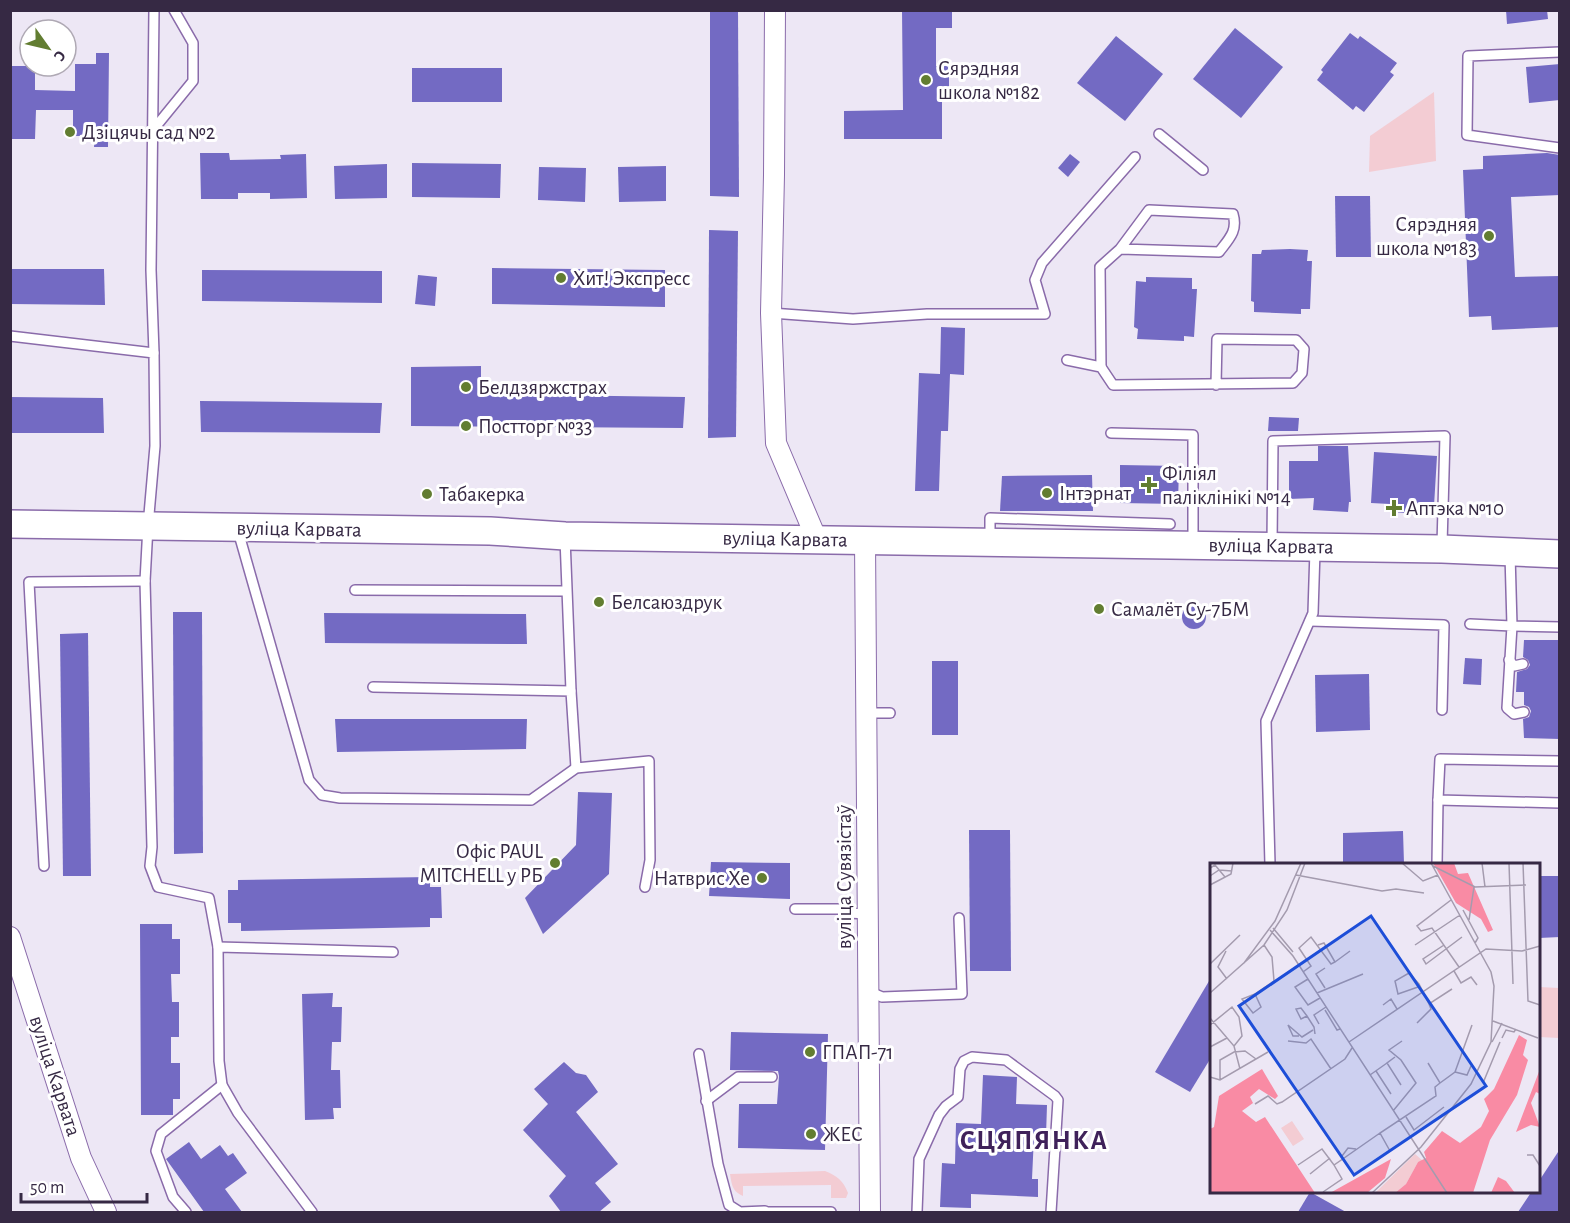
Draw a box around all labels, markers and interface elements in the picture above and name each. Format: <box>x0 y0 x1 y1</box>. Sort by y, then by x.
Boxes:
north arrow <box>18 18 78 78</box>
text: С <box>50 48 69 64</box>
place label: Сярэдняя школа №182 <box>938 58 1040 103</box>
marker: Сярэдняя школа №182 <box>919 73 933 87</box>
place label: Дзіцячы сад №2 <box>82 122 215 143</box>
marker: Дзіцячы сад №2 <box>63 125 77 139</box>
place label: Сярэдняя школа №183 <box>1376 214 1477 259</box>
marker: Сярэдняя школа №183 <box>1482 229 1496 243</box>
place label: Хит! Экспресс <box>573 268 691 289</box>
marker: Хит! Экспресс <box>554 271 568 285</box>
place label: Белдзяржстрах <box>478 377 607 398</box>
marker: Белдзяржстрах <box>459 380 473 394</box>
place label: Постторг №33 <box>478 416 592 437</box>
marker: Постторг №33 <box>459 419 473 433</box>
place label: Філіял паліклінікі №14 <box>1162 463 1291 508</box>
marker: Філіял паліклінікі №14 <box>1140 476 1158 494</box>
place label: Інтэрнат <box>1059 483 1132 504</box>
place label: Табакерка <box>439 484 525 505</box>
marker: Інтэрнат <box>1040 486 1054 500</box>
marker: Табакерка <box>420 487 434 501</box>
place label: Аптэка №10 <box>1406 498 1504 519</box>
marker: Аптэка №10 <box>1387 501 1401 515</box>
street label: вуліца Карвата <box>236 517 362 541</box>
street label: вуліца Карвата <box>722 527 848 551</box>
street label: вуліца Карвата <box>1208 534 1334 558</box>
place label: Белсаюздрук <box>611 592 723 613</box>
marker: Белсаюздрук <box>592 595 606 609</box>
place label: Самалёт Су-7БМ <box>1111 599 1250 620</box>
marker: Самалёт Су-7БМ <box>1092 602 1106 616</box>
street label: вуліца Сувязістаў <box>834 805 855 949</box>
place label: Офіс PAUL MITCHELL у РБ <box>420 841 543 886</box>
marker: Офіс PAUL MITCHELL у РБ <box>548 856 562 870</box>
inset map <box>1210 863 1540 1193</box>
place label: Натврис Хе <box>654 868 750 889</box>
marker: Натврис Хе <box>755 871 769 885</box>
street label: вуліца Карвата <box>26 1013 84 1139</box>
place label: ГПАП-71 <box>822 1042 893 1063</box>
marker: ГПАП-71 <box>803 1045 817 1059</box>
place label: ЖЕС <box>823 1124 863 1145</box>
marker: ЖЕС <box>804 1127 818 1141</box>
district label: СЦЯПЯНКА <box>960 1127 1108 1154</box>
scale bar <box>21 1166 147 1204</box>
text: 50 m <box>30 1179 64 1197</box>

